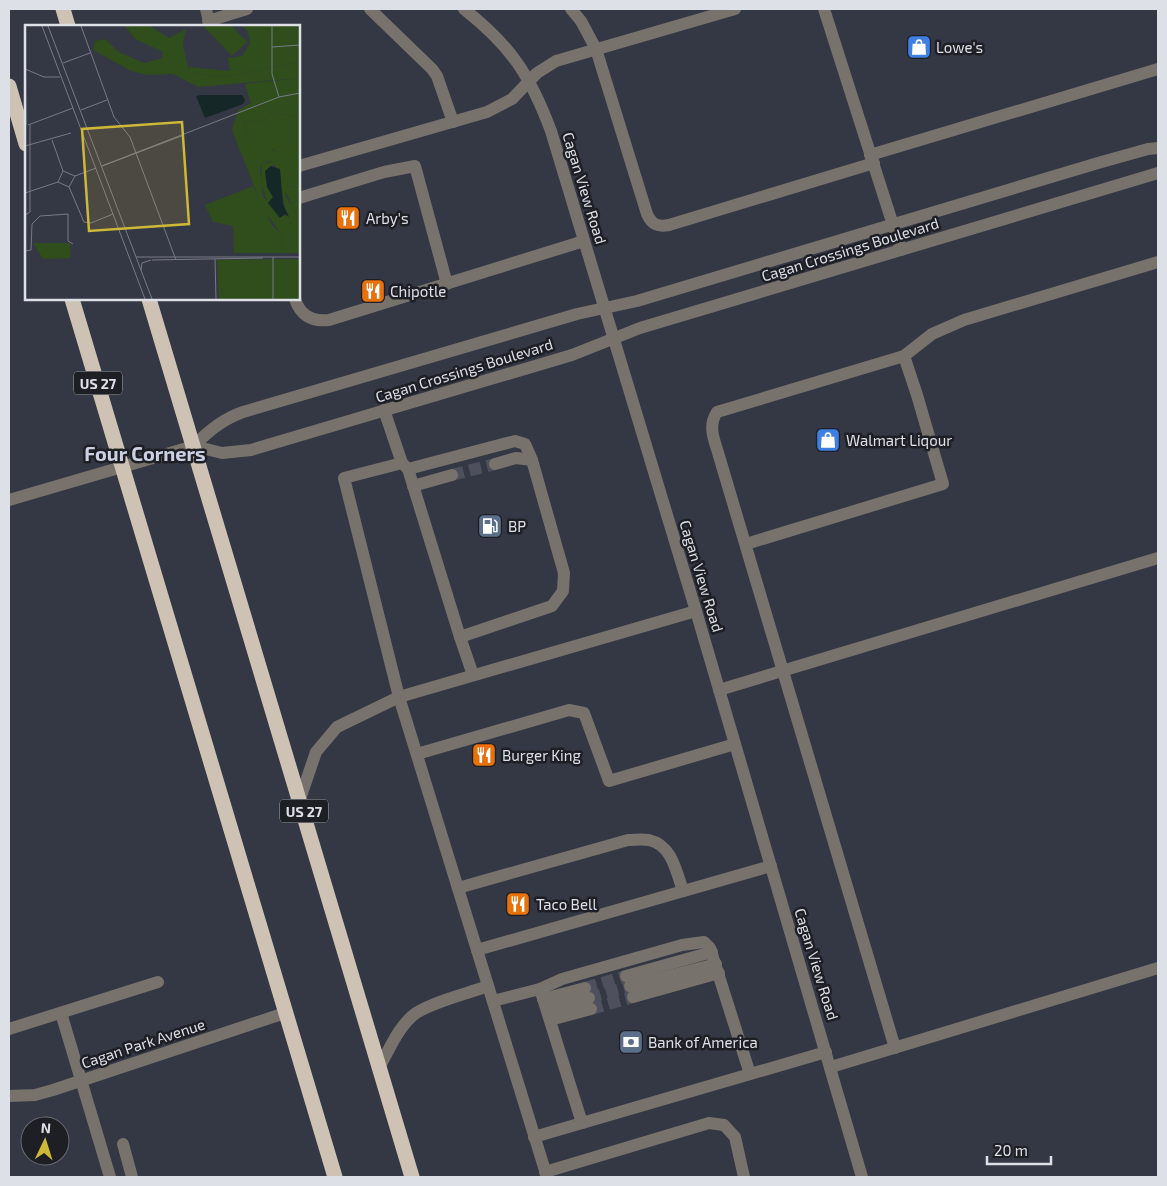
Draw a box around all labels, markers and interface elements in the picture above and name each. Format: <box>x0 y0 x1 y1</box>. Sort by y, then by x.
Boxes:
inset map <box>25 25 300 300</box>
shop icon: Lowe's <box>906 34 932 60</box>
place label: Lowe's <box>936 38 983 56</box>
street label: Cagan View Road <box>559 130 611 246</box>
restaurant icon: Arby's <box>335 205 361 231</box>
place label: Arby's <box>366 209 409 227</box>
street label: Cagan Crossings Boulevard <box>759 213 941 285</box>
restaurant icon: Chipotle <box>360 278 386 304</box>
place label: Chipotle <box>390 282 446 300</box>
street label: Cagan Crossings Boulevard <box>373 334 555 406</box>
road number: US 27 <box>74 372 122 394</box>
shop icon: Walmart Liqour <box>815 427 841 453</box>
place label: Walmart Liqour <box>846 431 952 449</box>
district label: Four Corners <box>84 441 206 465</box>
fuel station icon: BP <box>477 513 503 539</box>
place label: BP <box>508 517 526 535</box>
street label: Cagan View Road <box>676 518 728 634</box>
restaurant icon: Burger King <box>471 742 497 768</box>
place label: Burger King <box>502 746 582 764</box>
road number: US 27 <box>280 799 328 822</box>
restaurant icon: Taco Bell <box>505 891 531 917</box>
place label: Taco Bell <box>536 895 597 913</box>
street label: Cagan View Road <box>791 906 843 1022</box>
street label: Cagan Park Avenue <box>79 1014 207 1072</box>
bank icon: Bank of America <box>618 1029 644 1055</box>
place label: Bank of America <box>648 1033 758 1051</box>
north arrow <box>20 1116 70 1166</box>
text: N <box>40 1119 52 1136</box>
scale bar <box>987 1134 1051 1166</box>
text: 20 m <box>994 1141 1028 1159</box>

